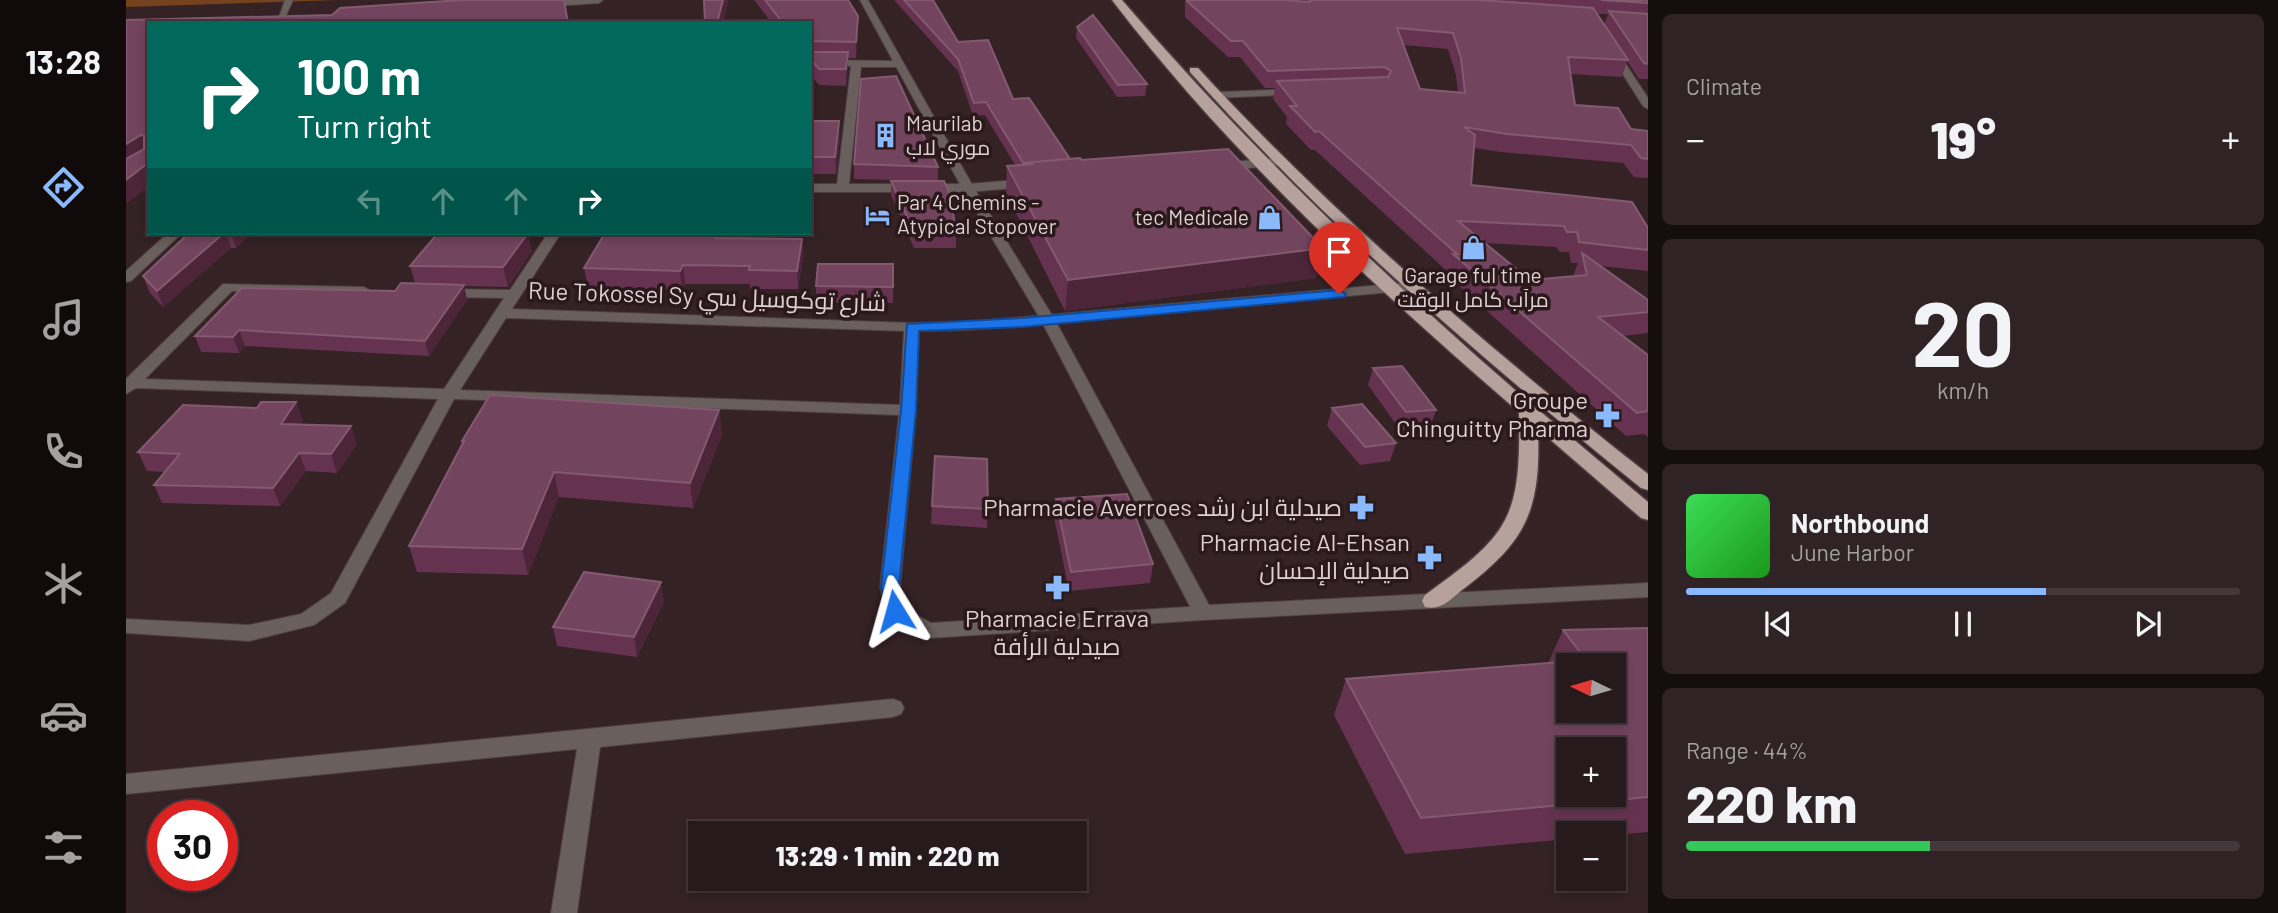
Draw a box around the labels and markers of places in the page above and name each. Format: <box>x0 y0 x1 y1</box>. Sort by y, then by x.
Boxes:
place label: Maurilab موري لاب <box>906 110 990 164</box>
building icon: Maurilab موري لاب <box>872 122 900 150</box>
place label: Par 4 Chemins - Atypical Stopover <box>897 189 1057 238</box>
hotel icon: Par 4 Chemins - Atypical Stopover <box>863 201 891 229</box>
place label: tec Medicale <box>1135 204 1249 229</box>
shop icon: tec Medicale <box>1255 204 1283 232</box>
pin <box>1309 222 1369 294</box>
shop icon: Garage ful time مرآب كامل الوقت <box>1459 233 1487 261</box>
place label: Garage ful time مرآب كامل الوقت <box>1397 262 1549 313</box>
place label: Groupe Chinguitty Pharma <box>1396 385 1588 442</box>
pharmacy icon: Groupe Chinguitty Pharma <box>1594 401 1622 429</box>
place label: Pharmacie Averroes صيدلية ابن رشد <box>983 492 1342 522</box>
pharmacy icon: Pharmacie Averroes صيدلية ابن رشد <box>1348 494 1376 522</box>
place label: Pharmacie Al-Ehsan صيدلية الإحسان <box>1200 527 1410 586</box>
pharmacy icon: Pharmacie Al-Ehsan صيدلية الإحسان <box>1416 543 1444 571</box>
pharmacy icon: Pharmacie Errava صيدلية الرأفة <box>1043 574 1071 602</box>
place label: Pharmacie Errava صيدلية الرأفة <box>965 603 1149 660</box>

